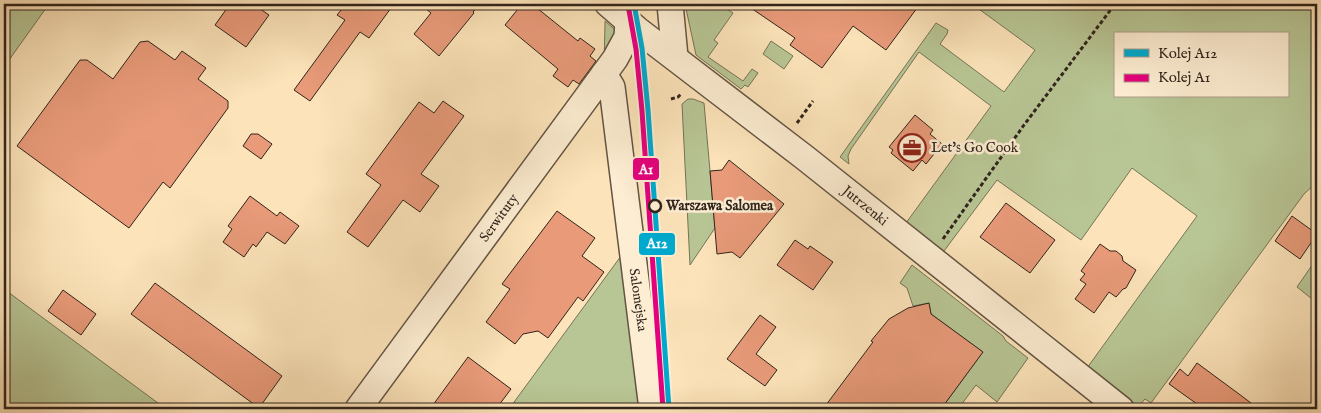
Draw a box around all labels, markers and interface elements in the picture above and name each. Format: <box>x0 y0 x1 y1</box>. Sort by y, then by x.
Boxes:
legend <box>1114 32 1288 98</box>
text: Kolej A12 <box>1158 44 1217 63</box>
text: Kolej A1 <box>1158 68 1210 87</box>
office icon: Let's Go Cook <box>897 133 927 163</box>
place label: Let's Go Cook <box>931 139 1019 157</box>
line badge: A1 <box>632 157 660 181</box>
text: A1 <box>638 161 653 179</box>
street label: Jutrzenki <box>837 181 892 230</box>
street label: Serwituty <box>475 190 523 246</box>
place label: Warszawa Salomea <box>665 197 774 215</box>
marker: Warszawa Salomea <box>648 199 662 213</box>
line badge: A12 <box>638 232 676 256</box>
text: A12 <box>645 235 668 253</box>
street label: Salomejska <box>625 267 651 334</box>

